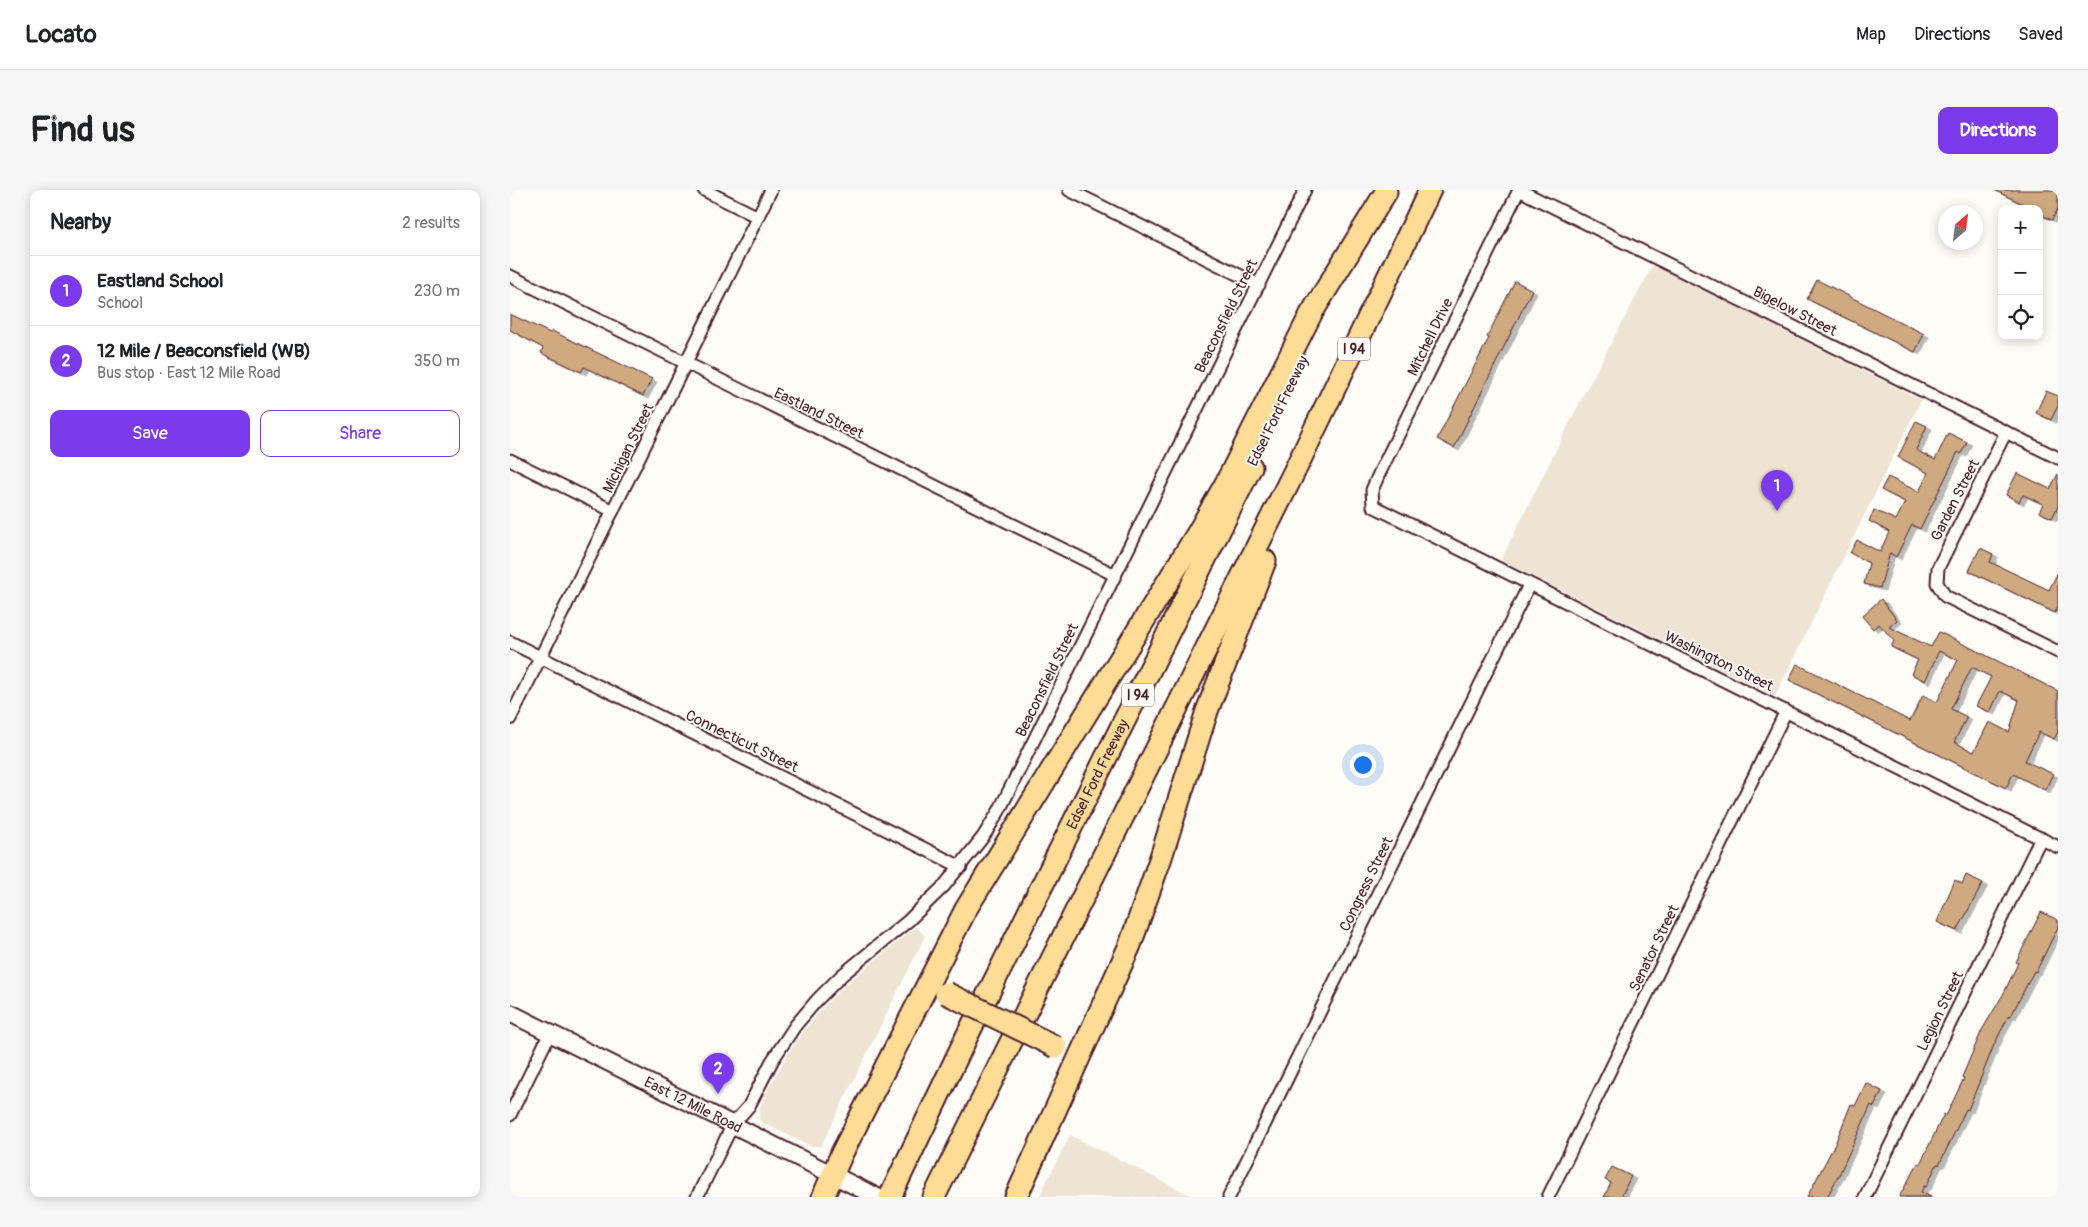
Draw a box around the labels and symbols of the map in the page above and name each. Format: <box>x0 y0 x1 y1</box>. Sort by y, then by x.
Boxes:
north arrow <box>1938 205 1983 250</box>
street label: Beaconsfield Street <box>1191 255 1263 376</box>
street label: Bigelow Street <box>1750 282 1841 341</box>
street label: Mitchell Drive <box>1403 295 1458 379</box>
road number: I 94 <box>1338 338 1370 360</box>
street label: Edsel Ford Freeway <box>1244 352 1314 470</box>
street label: Eastland Street <box>771 384 868 444</box>
street label: Michigan Street <box>599 399 659 496</box>
street label: Garden Street <box>1927 455 1985 544</box>
pin: 1 <box>1761 470 1793 511</box>
street label: Beaconsfield Street <box>1012 619 1084 740</box>
street label: Washington Street <box>1661 627 1777 696</box>
road number: I 94 <box>1122 684 1154 706</box>
street label: Connecticut Street <box>682 706 802 777</box>
street label: Edsel Ford Freeway <box>1063 716 1134 833</box>
your location <box>1350 752 1376 778</box>
street label: Congress Street <box>1335 833 1398 935</box>
street label: Senator Street <box>1625 901 1684 995</box>
street label: Legion Street <box>1913 967 1968 1054</box>
pin: 2 <box>702 1053 734 1094</box>
street label: East 12 Mile Road <box>641 1073 745 1138</box>

